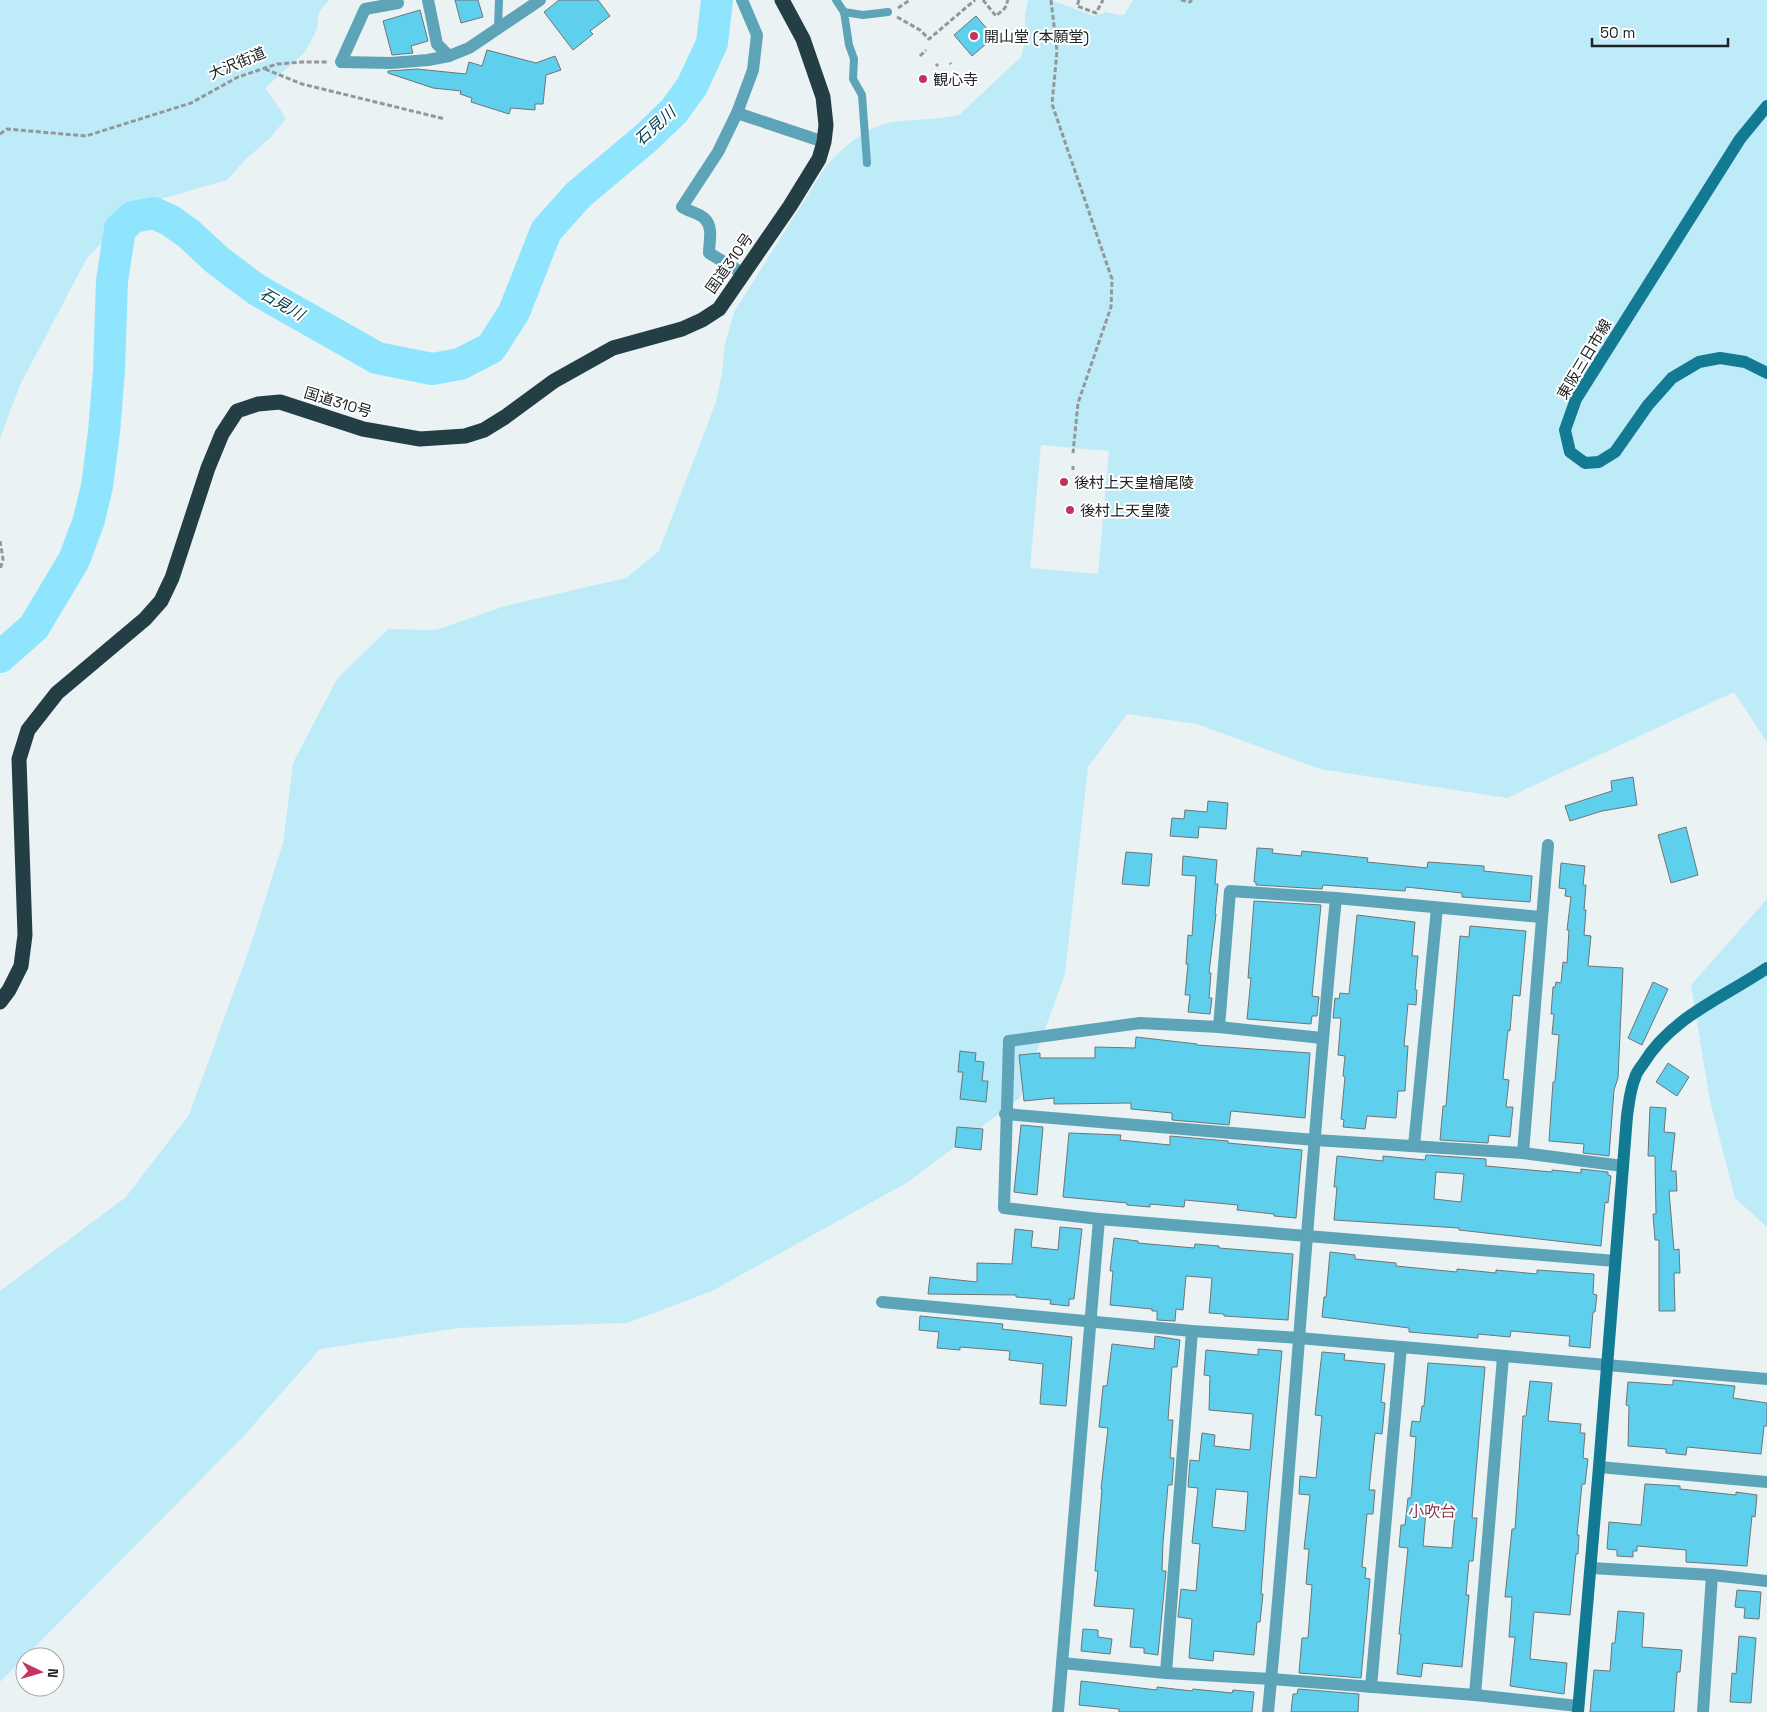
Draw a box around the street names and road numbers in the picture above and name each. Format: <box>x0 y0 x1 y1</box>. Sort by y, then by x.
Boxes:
street label: 大沢街道 <box>206 43 268 83</box>
street label: 国道310号 <box>701 229 757 297</box>
street label: 東阪三日市線 <box>1553 316 1615 402</box>
street label: 国道310号 <box>302 383 374 421</box>

